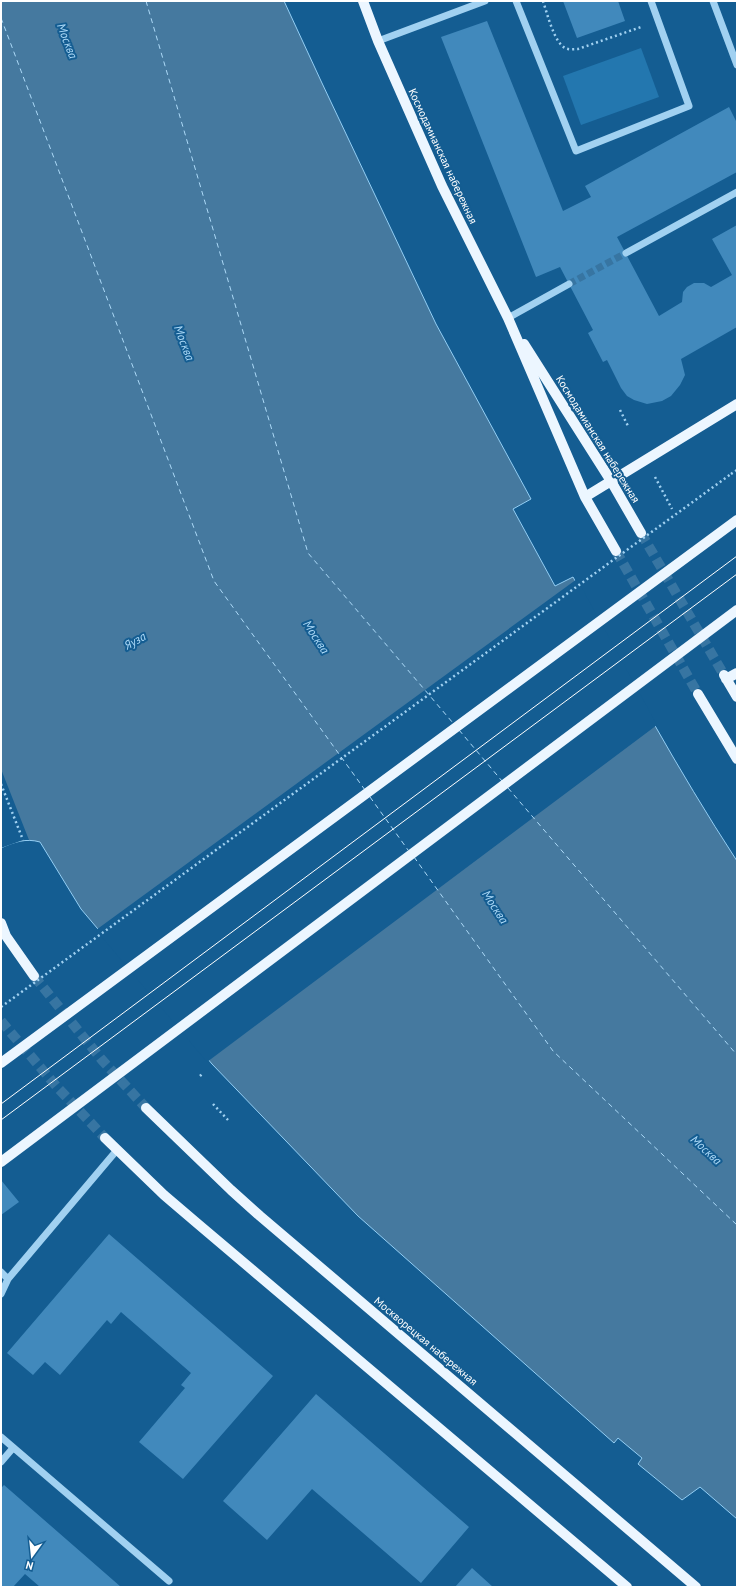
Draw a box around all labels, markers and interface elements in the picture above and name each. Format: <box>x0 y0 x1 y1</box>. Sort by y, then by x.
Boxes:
water label: Москва <box>54 21 81 61</box>
street label: Космодамианская набережная <box>405 86 481 226</box>
water label: Москва <box>171 323 198 363</box>
street label: Космодамианская набережная <box>553 373 643 505</box>
water label: Москва <box>300 617 333 656</box>
water label: Яуза <box>120 628 148 653</box>
water label: Москва <box>479 887 512 926</box>
water label: Москва <box>688 1132 725 1168</box>
street label: Москворецкая набережная <box>371 1294 481 1388</box>
north arrow <box>12 1536 52 1576</box>
text: N <box>24 1558 35 1573</box>

